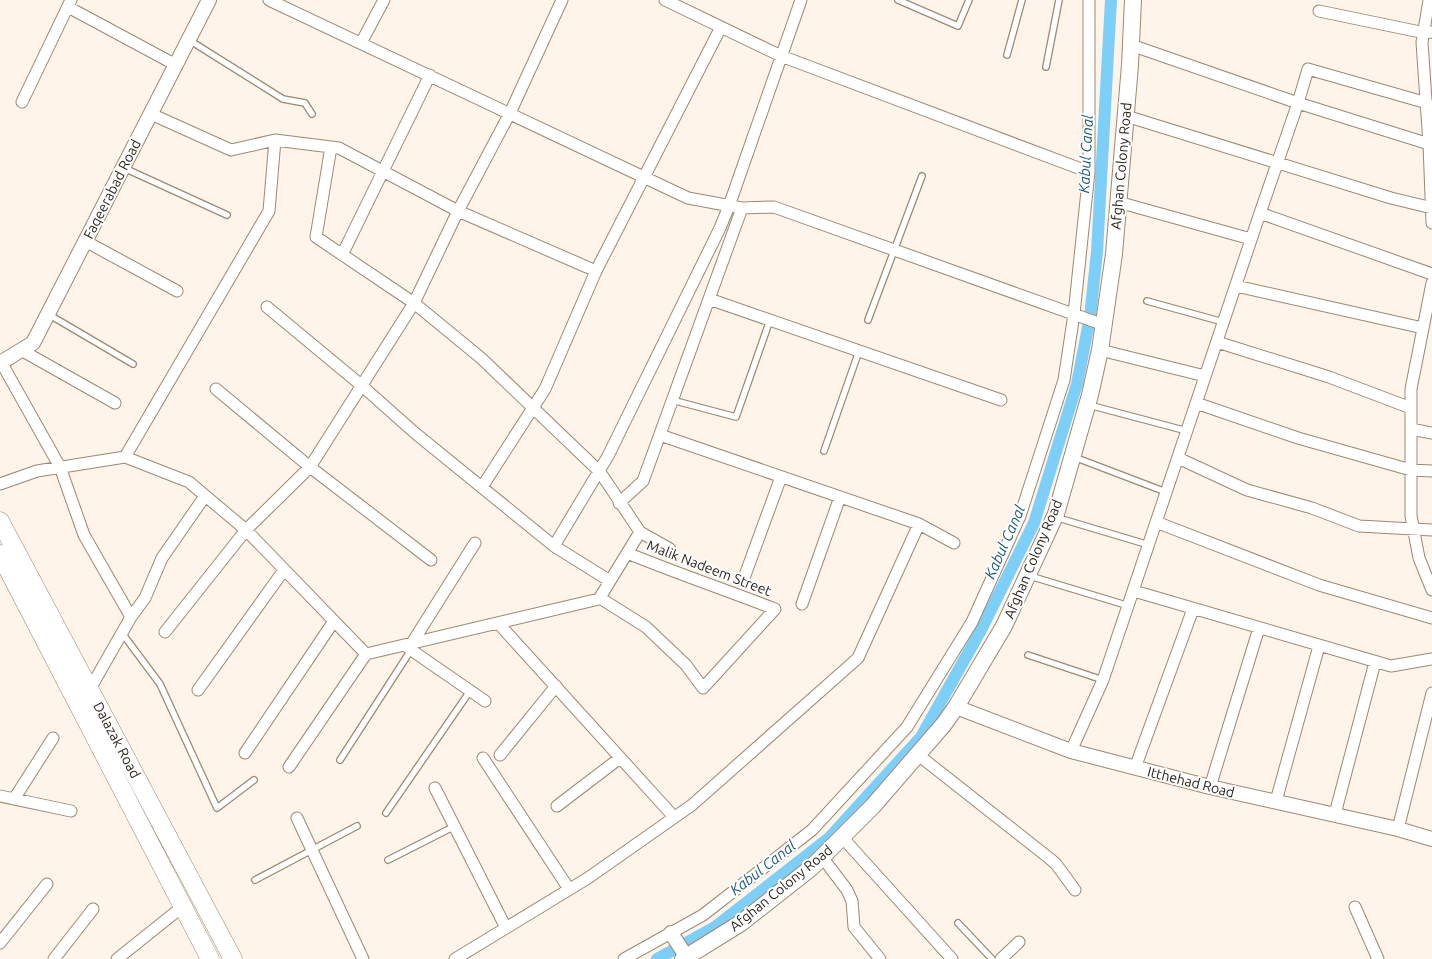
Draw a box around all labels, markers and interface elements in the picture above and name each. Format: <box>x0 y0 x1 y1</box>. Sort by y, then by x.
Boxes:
street label: Afghan Colony Road <box>1107 102 1135 230</box>
water label: Kabul Canal <box>1075 114 1096 194</box>
street label: Faqeerabad Road <box>80 137 144 241</box>
street label: Afghan Colony Road <box>1001 497 1065 621</box>
water label: Kabul Canal <box>981 502 1029 581</box>
street label: Malik Nadeem Street <box>645 537 774 599</box>
street label: Dalazak Road <box>90 699 144 781</box>
street label: Itthehad Road <box>1146 763 1236 801</box>
water label: Kabul Canal <box>726 836 799 898</box>
street label: Afghan Colony Road <box>726 842 836 934</box>

